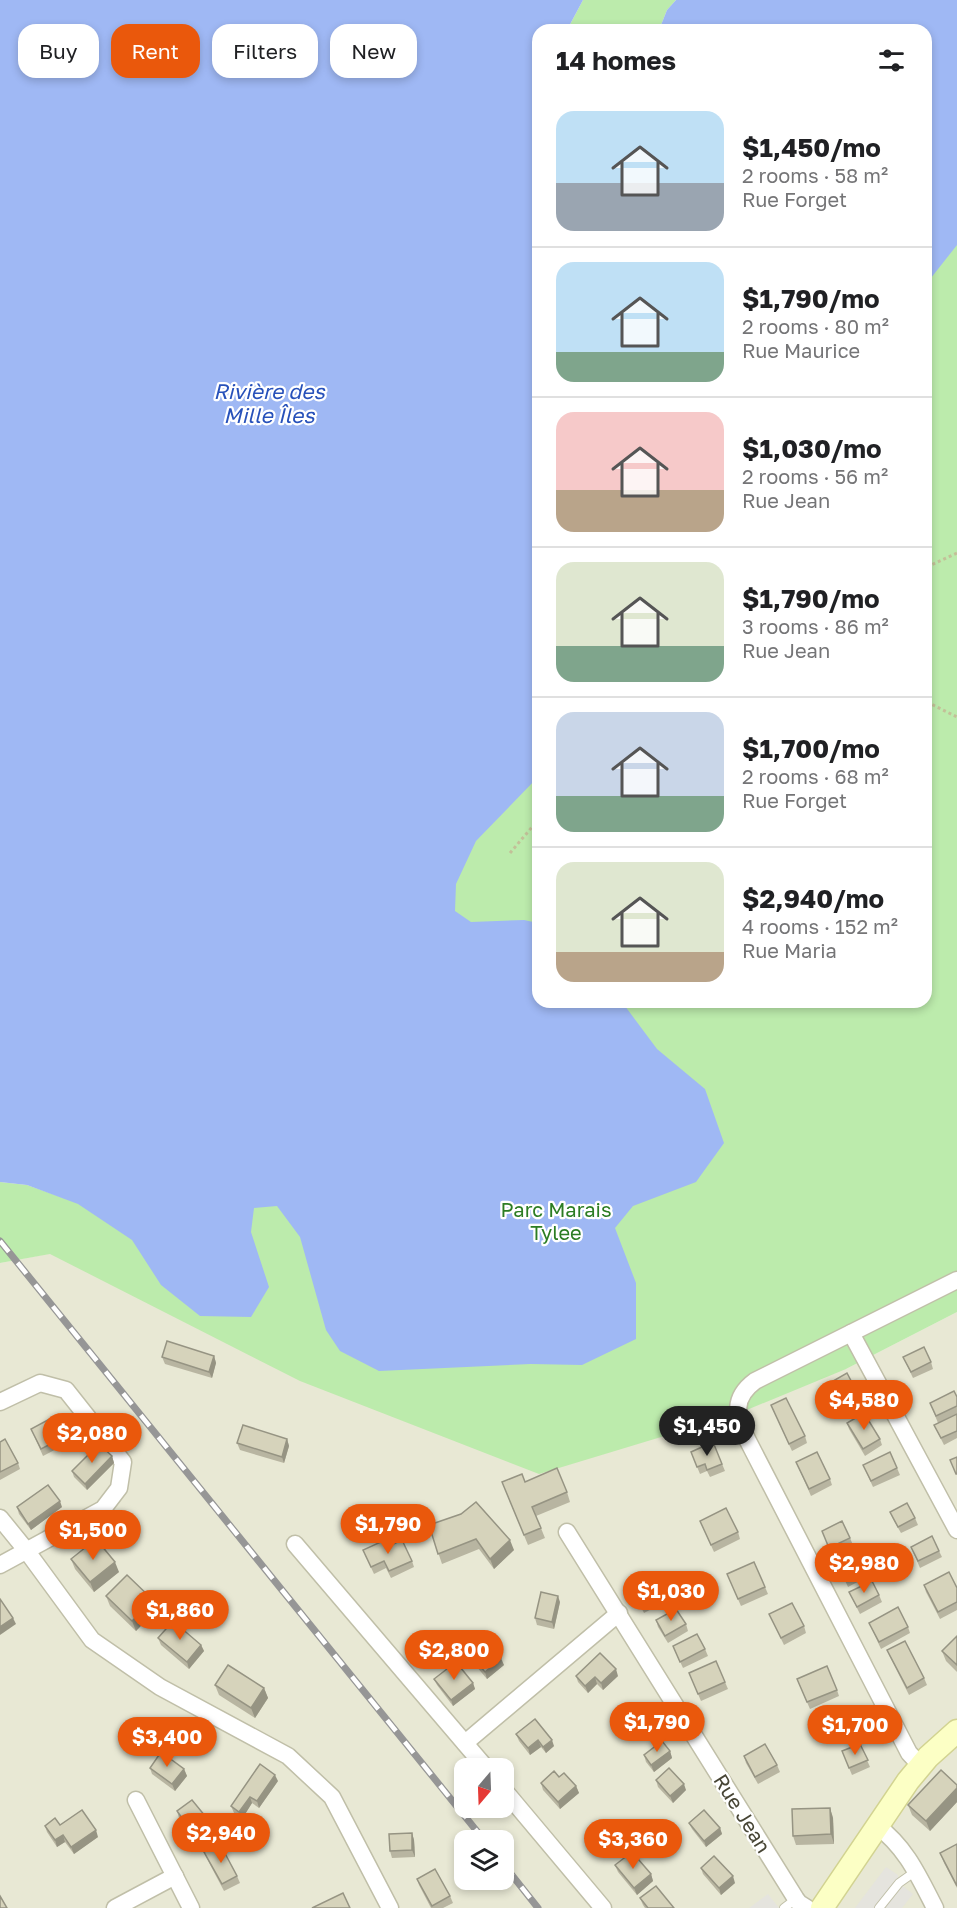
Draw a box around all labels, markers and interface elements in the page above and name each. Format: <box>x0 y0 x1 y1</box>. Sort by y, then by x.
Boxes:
chip: Buy <box>18 24 99 78</box>
chip: Rent <box>111 24 200 78</box>
chip: Filters <box>212 24 318 78</box>
chip: New <box>330 24 417 78</box>
icon: filters <box>875 44 908 77</box>
text: 14 homes <box>556 45 676 76</box>
text: $1,450/mo <box>742 132 881 163</box>
icon: home <box>604 135 676 207</box>
text: 2 rooms · 58 m² <box>742 163 888 187</box>
text: Rue Forget <box>742 187 847 211</box>
text: $1,790/mo <box>742 283 880 314</box>
icon: home <box>604 286 676 358</box>
text: 2 rooms · 80 m² <box>742 314 889 338</box>
text: Rue Maurice <box>742 338 860 362</box>
water label: Rivière des Mille Îles <box>213 378 325 428</box>
text: $1,030/mo <box>742 433 882 464</box>
icon: home <box>604 436 676 508</box>
text: 2 rooms · 56 m² <box>742 464 888 488</box>
text: Rue Jean <box>742 488 830 512</box>
text: $1,790/mo <box>742 583 880 614</box>
icon: home <box>604 586 676 658</box>
text: 3 rooms · 86 m² <box>742 614 889 638</box>
text: Rue Jean <box>742 638 830 662</box>
text: $1,700/mo <box>742 733 880 764</box>
icon: home <box>604 736 676 808</box>
text: 2 rooms · 68 m² <box>742 764 889 788</box>
text: Rue Forget <box>742 788 847 812</box>
text: $2,940/mo <box>742 883 884 914</box>
icon: home <box>604 886 676 958</box>
text: 4 rooms · 152 m² <box>742 914 898 938</box>
text: Rue Maria <box>742 938 837 962</box>
park label: Parc Marais Tylee <box>500 1197 612 1244</box>
pin: $4,580 <box>815 1380 913 1431</box>
text: $4,580 <box>829 1387 899 1411</box>
pin: $1,450 <box>658 1406 756 1457</box>
pin: $2,080 <box>43 1413 141 1464</box>
text: $1,450 <box>673 1413 741 1437</box>
text: $2,080 <box>57 1420 127 1444</box>
pin: $1,790 <box>339 1504 437 1555</box>
pin: $1,500 <box>44 1510 142 1561</box>
text: $1,790 <box>355 1511 421 1535</box>
text: $1,500 <box>59 1517 127 1541</box>
pin: $2,980 <box>815 1543 913 1594</box>
text: $2,980 <box>829 1550 899 1574</box>
pin: $1,030 <box>622 1571 720 1622</box>
text: $1,030 <box>637 1578 705 1602</box>
pin: $1,860 <box>131 1590 229 1641</box>
text: $1,860 <box>146 1597 214 1621</box>
pin: $2,800 <box>405 1630 503 1681</box>
text: $2,800 <box>419 1637 489 1661</box>
pin: $1,790 <box>608 1702 706 1753</box>
pin: $1,700 <box>806 1705 904 1756</box>
text: $1,790 <box>624 1709 690 1733</box>
text: $1,700 <box>822 1712 889 1736</box>
pin: $3,400 <box>118 1717 216 1768</box>
text: $3,400 <box>132 1724 202 1748</box>
north arrow <box>454 1758 514 1818</box>
map controls <box>454 1758 514 1890</box>
street label: Rue Jean <box>709 1769 777 1857</box>
pin: $2,940 <box>172 1813 270 1864</box>
pin: $3,360 <box>584 1819 682 1870</box>
text: $2,940 <box>186 1820 256 1844</box>
text: $3,360 <box>598 1826 668 1850</box>
button: layers <box>454 1830 514 1890</box>

